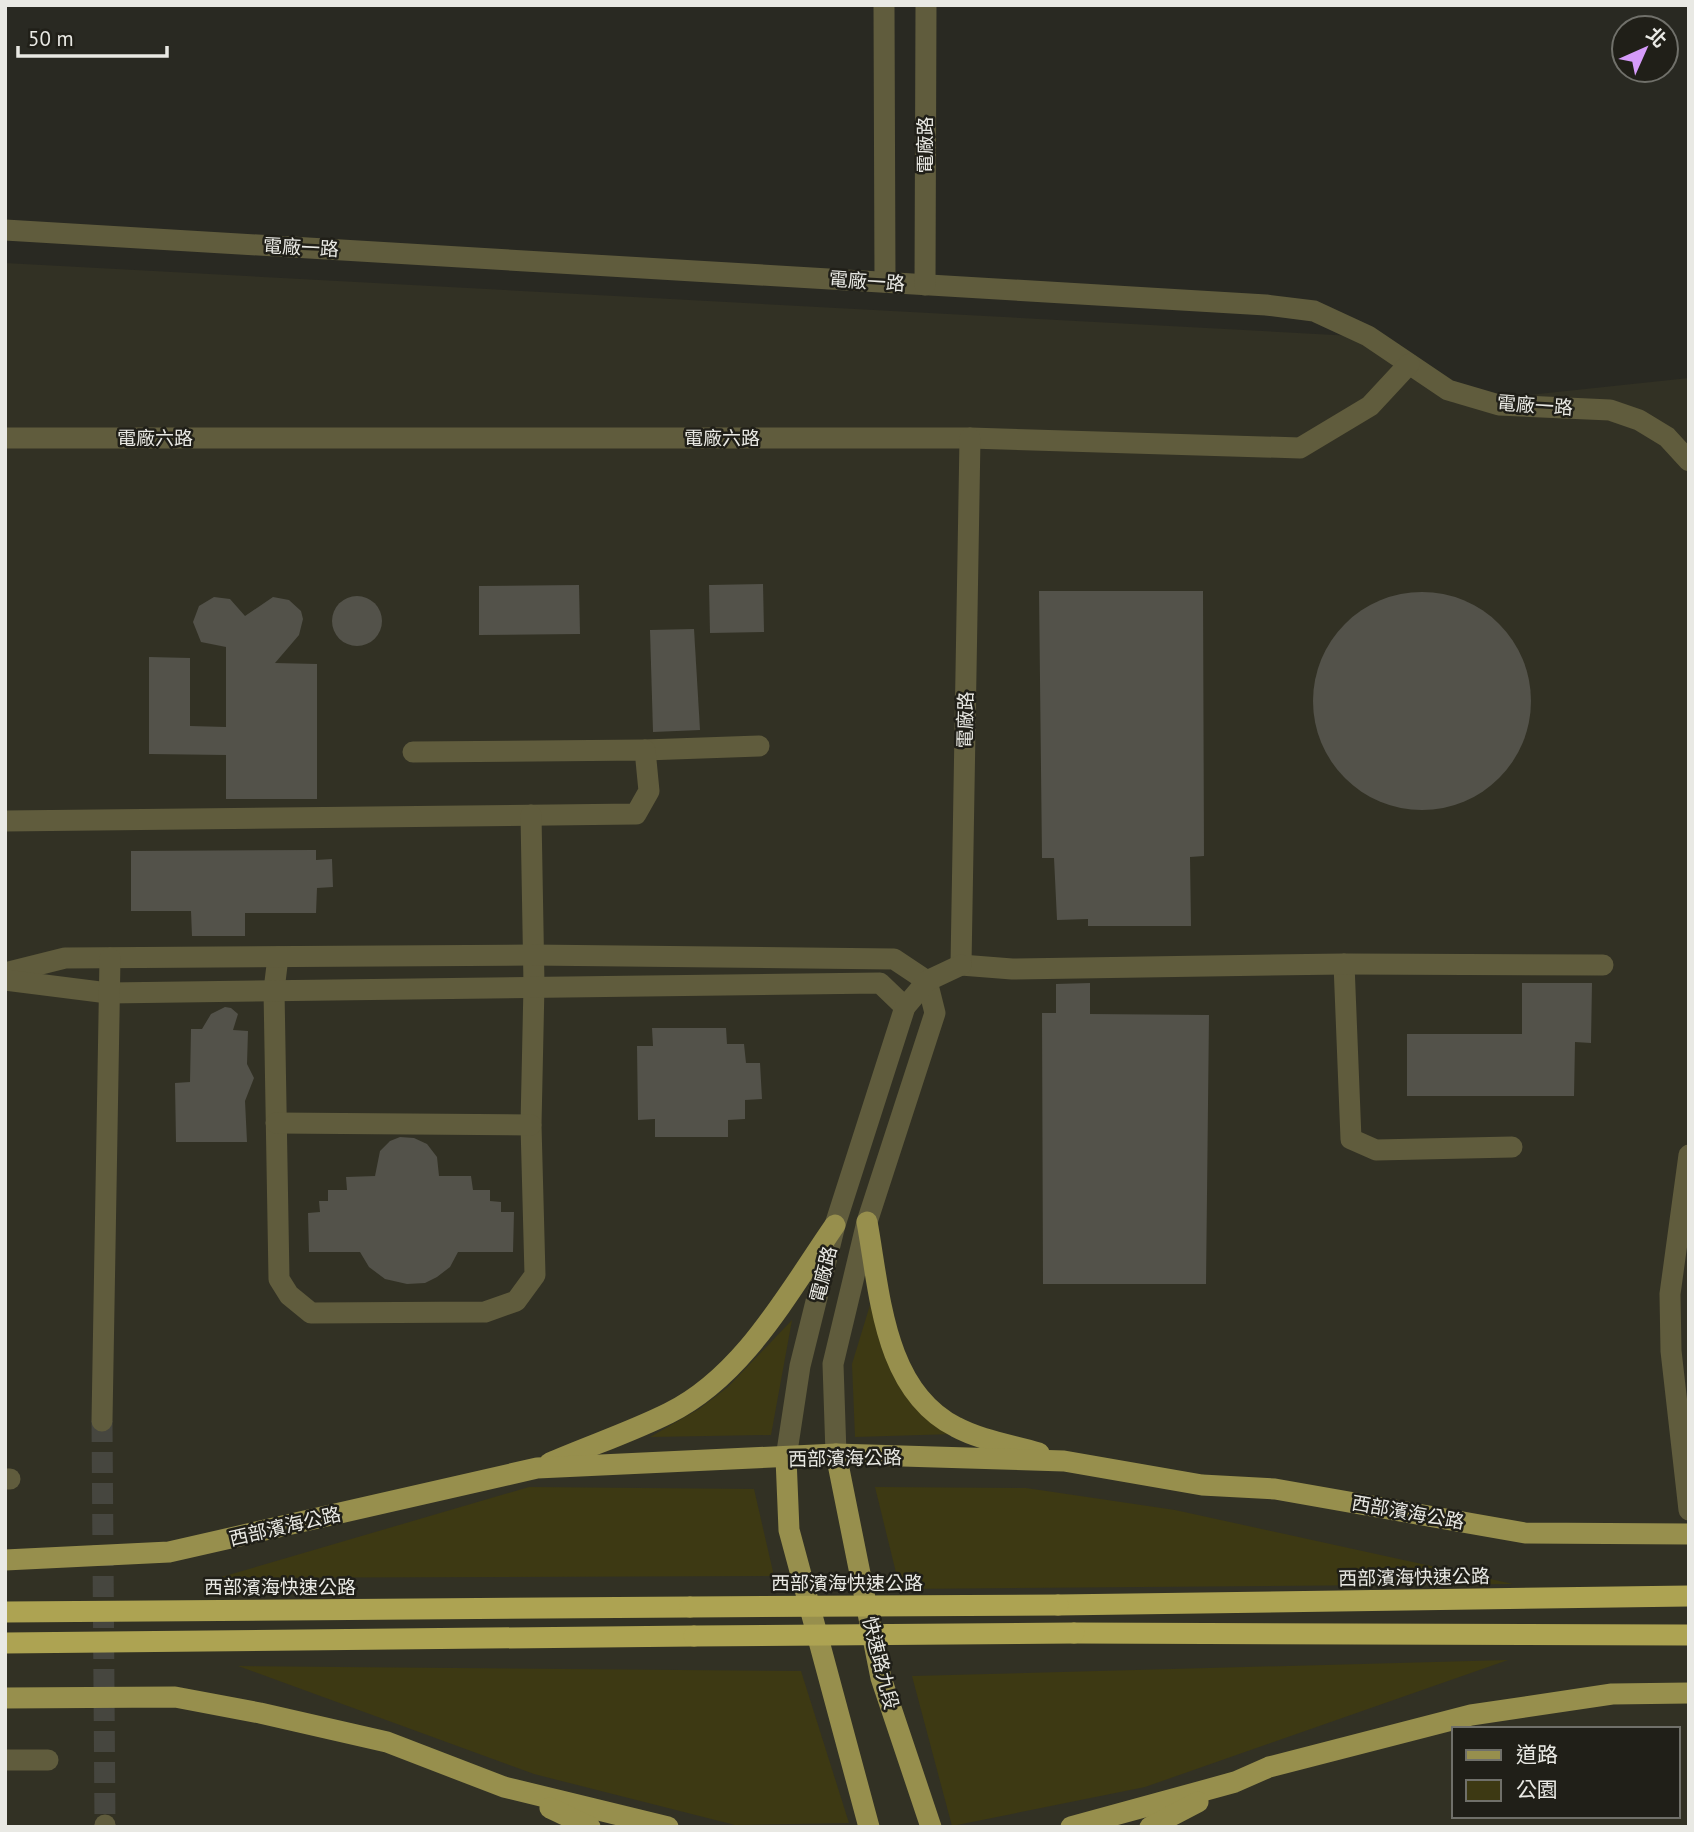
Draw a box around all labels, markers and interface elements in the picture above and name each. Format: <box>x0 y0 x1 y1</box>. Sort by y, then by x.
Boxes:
scale bar <box>18 14 166 58</box>
north arrow <box>1610 14 1680 84</box>
text: 北 <box>1642 22 1672 52</box>
text: 50 m <box>28 25 74 52</box>
street label: 電廠路 <box>913 116 937 174</box>
street label: 電廠一路 <box>262 233 340 261</box>
street label: 電廠一路 <box>828 266 906 296</box>
street label: 電廠一路 <box>1496 390 1574 420</box>
street label: 電廠六路 <box>117 426 193 450</box>
street label: 電廠六路 <box>684 426 760 450</box>
street label: 電廠路 <box>953 691 977 749</box>
street label: 電廠路 <box>804 1243 842 1305</box>
street label: 西部濱海公路 <box>788 1445 902 1471</box>
street label: 西部濱海公路 <box>1350 1490 1466 1534</box>
street label: 西部濱海公路 <box>227 1501 343 1551</box>
street label: 西部濱海快速公路 <box>1338 1564 1490 1590</box>
street label: 西部濱海快速公路 <box>771 1571 923 1595</box>
street label: 西部濱海快速公路 <box>204 1575 356 1599</box>
street label: 快速路九段 <box>858 1614 904 1712</box>
legend <box>1452 1727 1680 1818</box>
text: 道路 <box>1516 1741 1558 1768</box>
text: 公園 <box>1516 1776 1558 1803</box>

